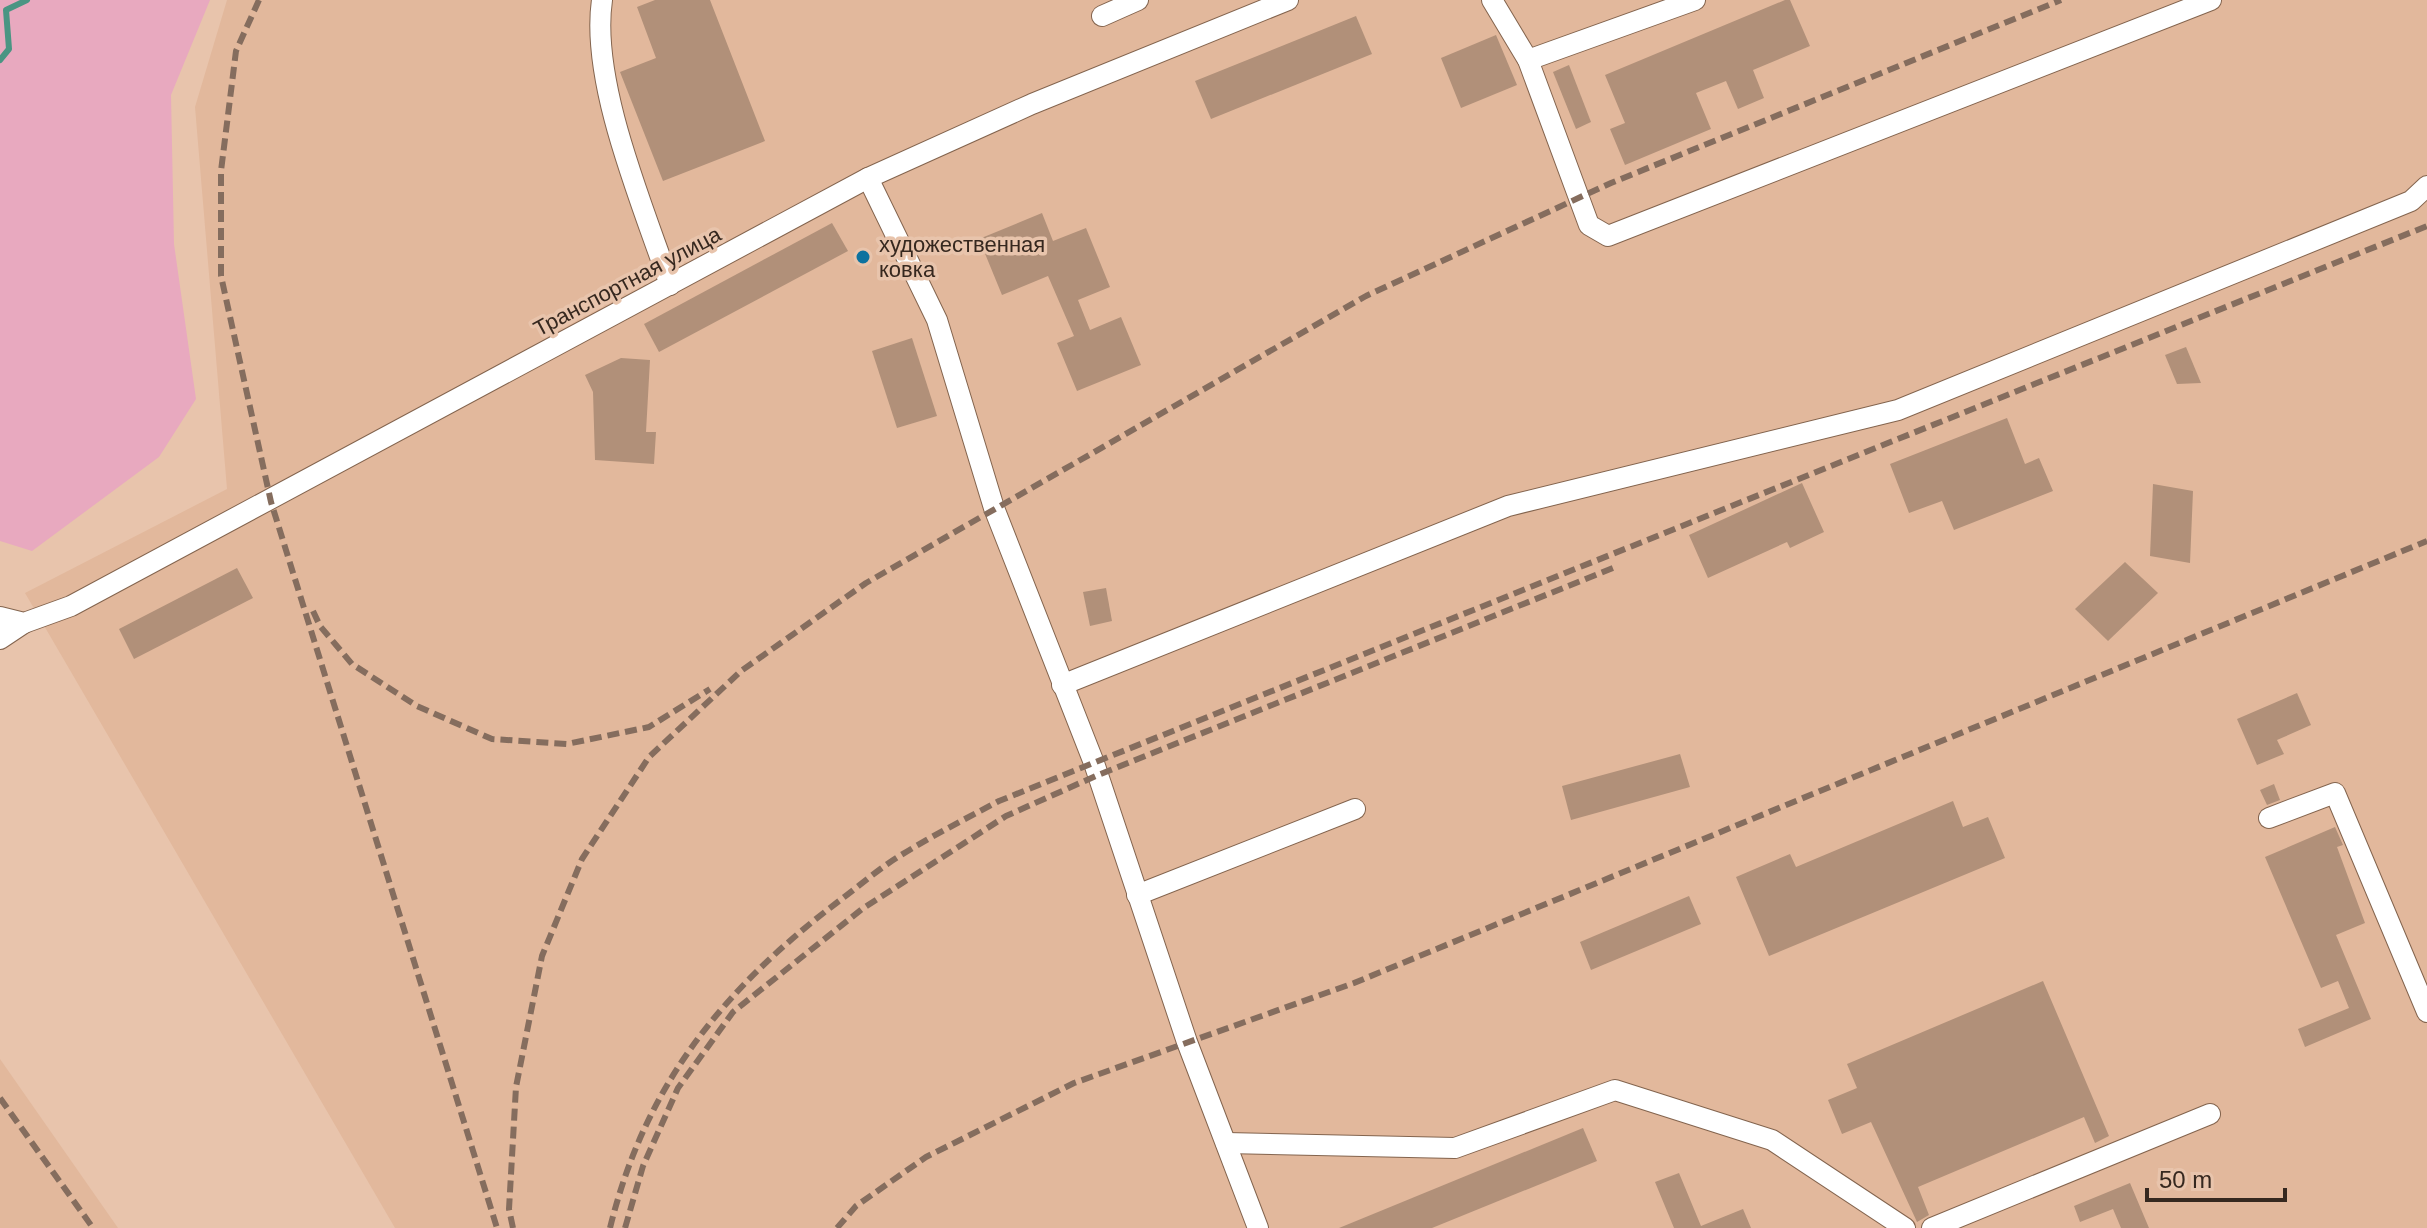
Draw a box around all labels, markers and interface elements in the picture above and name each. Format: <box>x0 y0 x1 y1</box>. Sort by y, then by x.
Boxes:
street label: Транспортная улица <box>529 221 726 341</box>
place label: художественная ковка <box>879 232 1045 282</box>
marker: художественная ковка <box>854 248 872 266</box>
scale bar <box>2147 1152 2285 1202</box>
text: 50 m <box>2159 1166 2212 1193</box>

